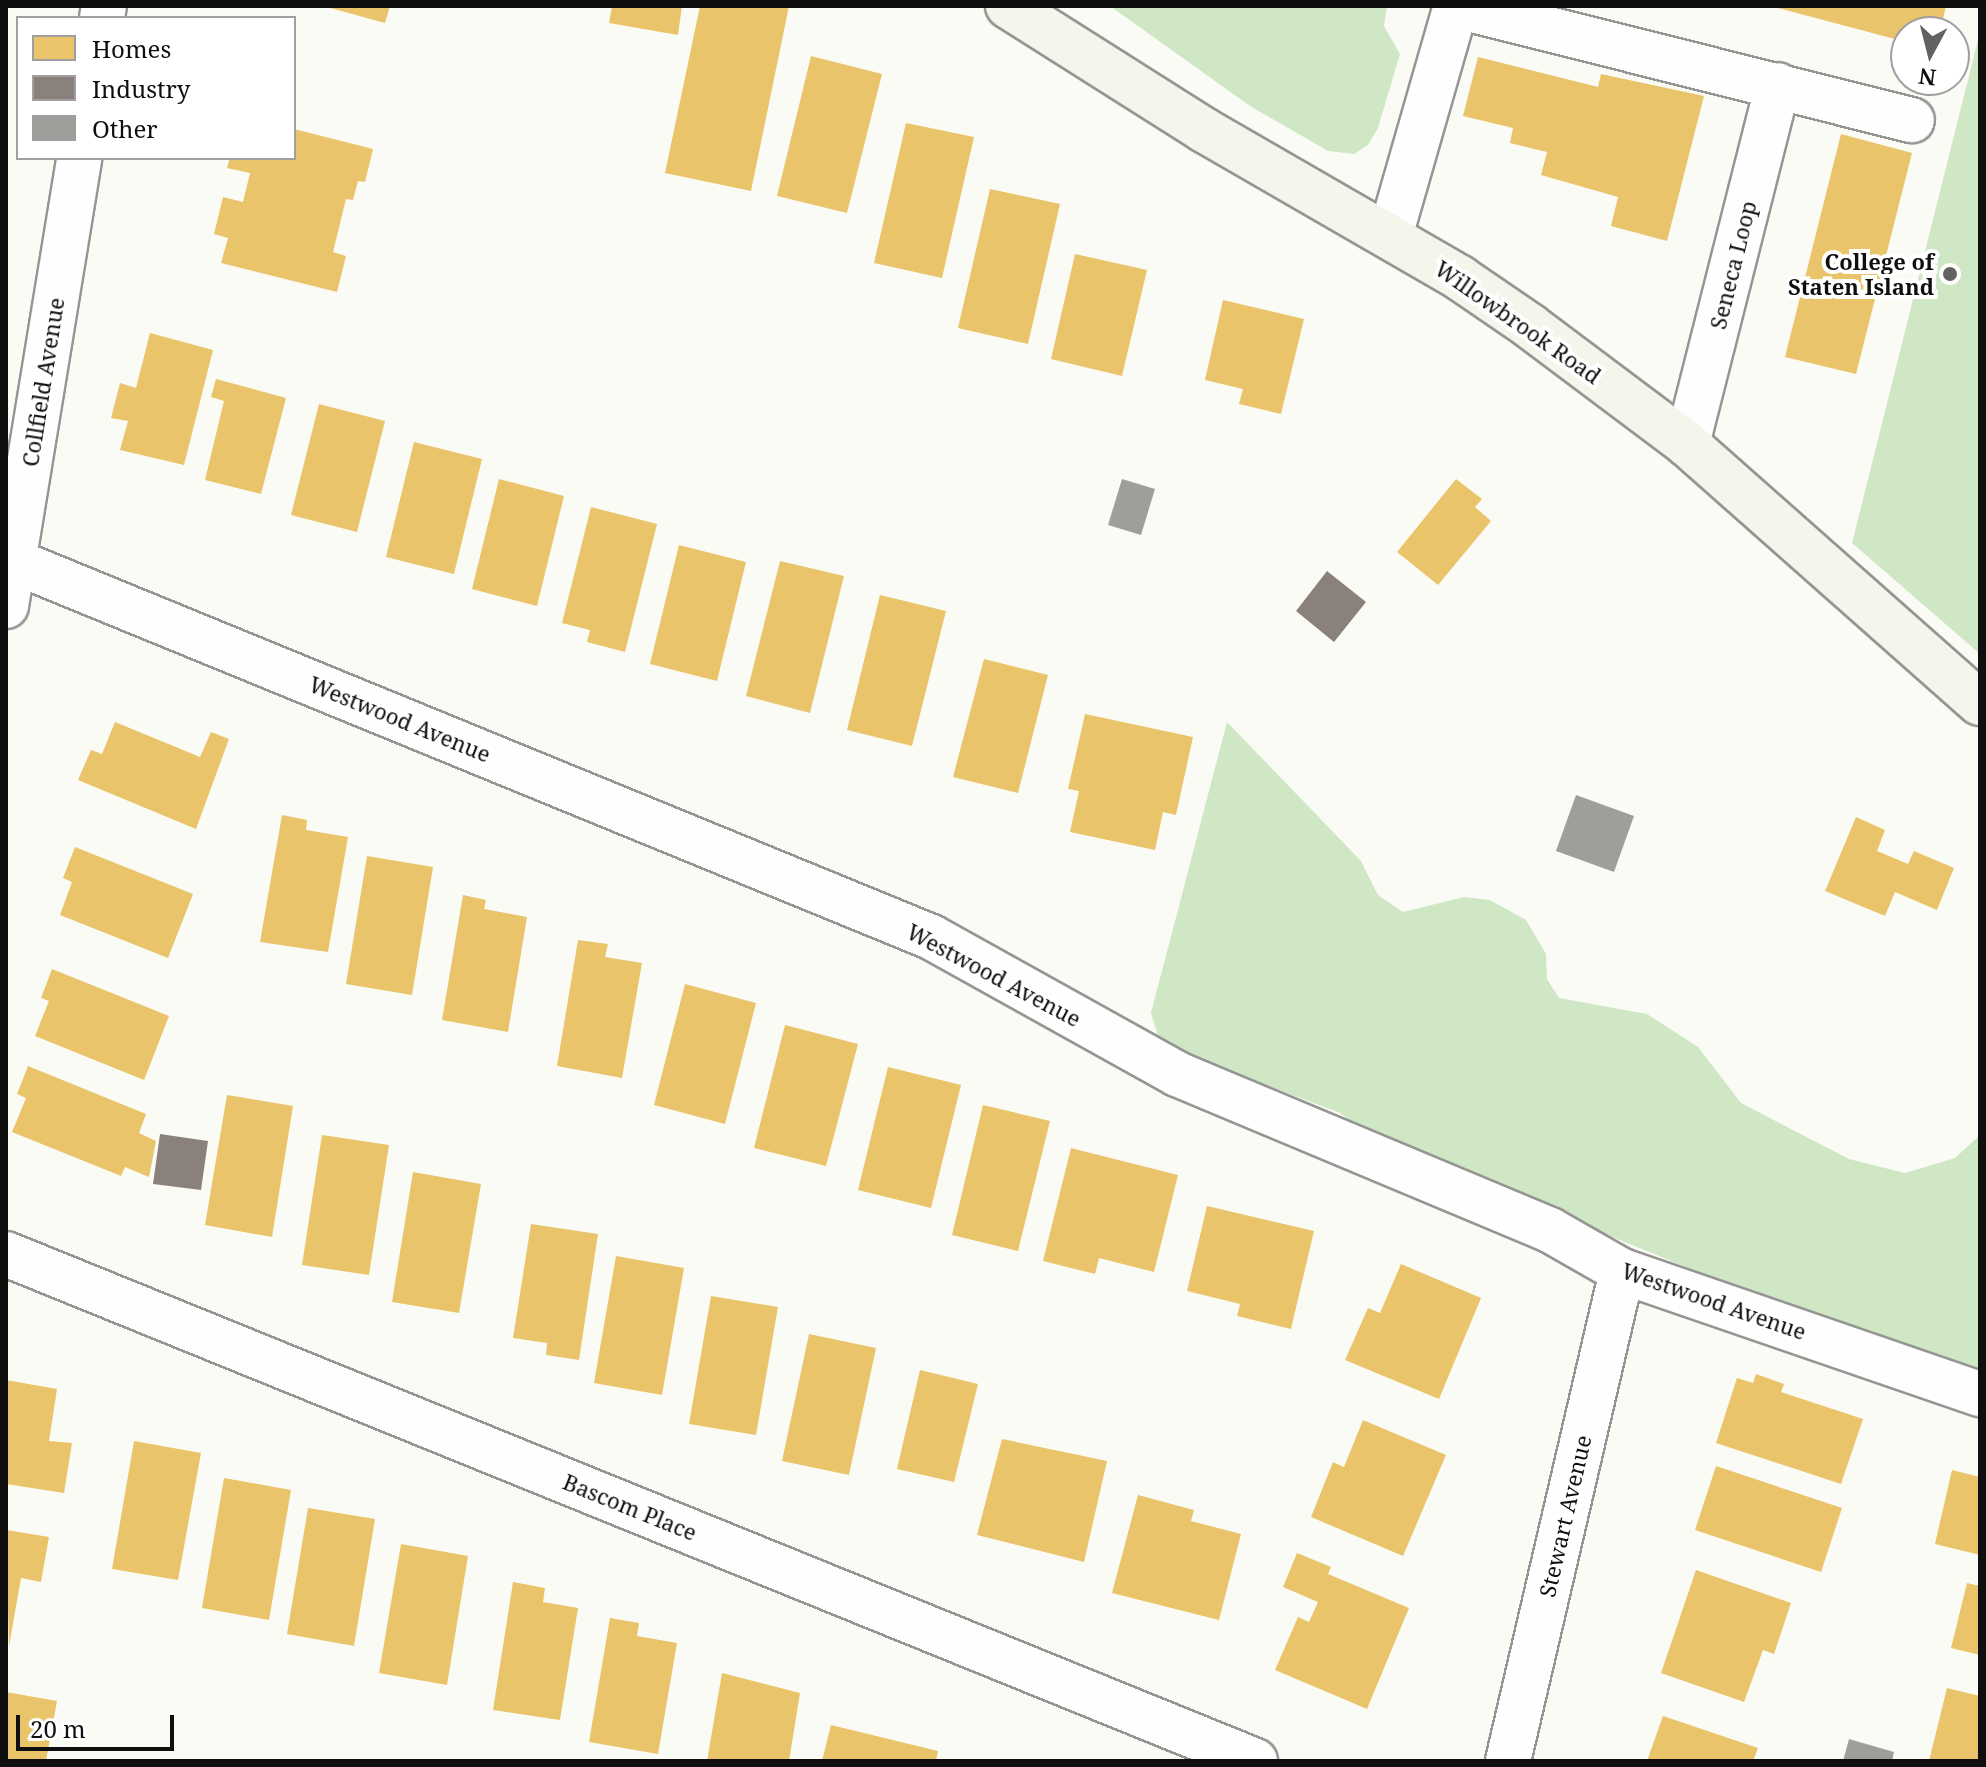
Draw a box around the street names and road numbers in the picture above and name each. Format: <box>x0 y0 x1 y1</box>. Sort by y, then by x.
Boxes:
street label: Seneca Loop <box>1704 198 1762 332</box>
street label: Willowbrook Road <box>1430 255 1606 389</box>
street label: Collfield Avenue <box>17 296 69 468</box>
street label: Westwood Avenue <box>305 671 495 767</box>
street label: Westwood Avenue <box>902 918 1086 1032</box>
street label: Westwood Avenue <box>1618 1257 1810 1345</box>
street label: Stewart Avenue <box>1534 1433 1596 1599</box>
street label: Bascom Place <box>559 1468 701 1546</box>

